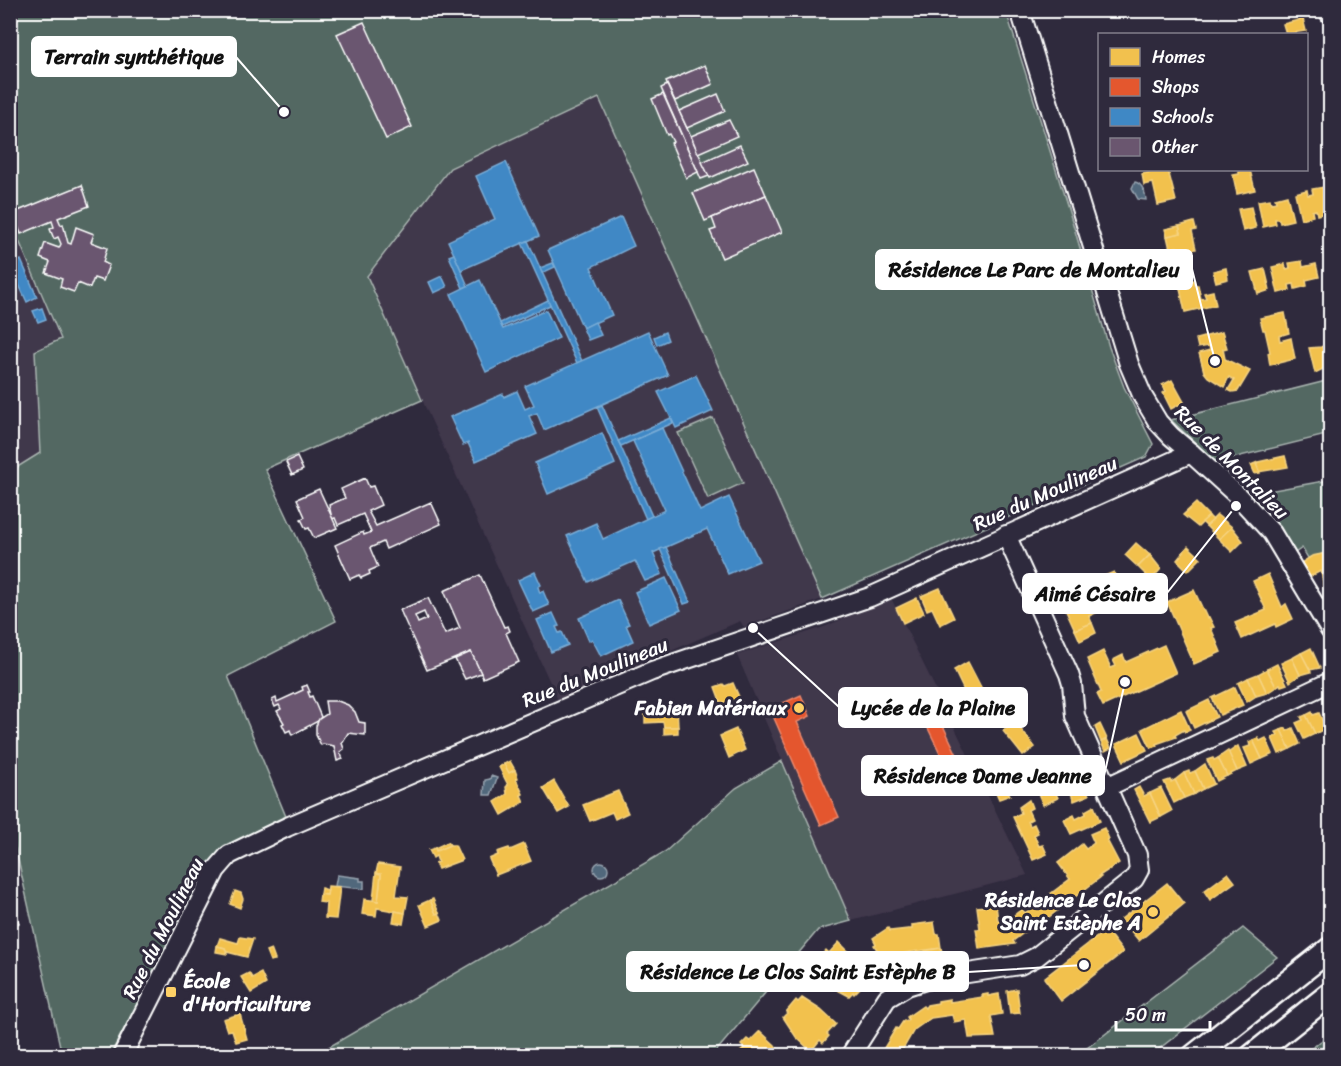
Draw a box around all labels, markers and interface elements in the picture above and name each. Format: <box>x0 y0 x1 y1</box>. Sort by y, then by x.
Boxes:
legend <box>1098 33 1308 171</box>
callout: Terrain synthétique <box>32 37 236 76</box>
text: Terrain synthétique <box>44 38 225 76</box>
text: Homes <box>1152 41 1206 73</box>
text: Shops <box>1152 71 1199 103</box>
text: Schools <box>1152 101 1214 133</box>
text: Other <box>1152 131 1199 163</box>
callout: Résidence Le Parc de Montalieu <box>876 250 1192 289</box>
text: Résidence Le Parc de Montalieu <box>887 251 1180 289</box>
street label: Rue de Montalieu <box>1166 396 1298 528</box>
street label: Rue du Moulineau <box>967 446 1123 541</box>
callout: Aimé Césaire <box>1023 574 1167 613</box>
text: Aimé Césaire <box>1034 575 1156 613</box>
street label: Rue du Moulineau <box>517 627 674 718</box>
callout: Lycée de la Plaine <box>839 688 1027 727</box>
text: Lycée de la Plaine <box>851 689 1016 727</box>
place label: Fabien Matériaux <box>634 691 788 726</box>
marker: Fabien Matériaux <box>792 701 806 715</box>
callout: Résidence Dame Jeanne <box>862 756 1104 795</box>
text: Résidence Dame Jeanne <box>873 757 1092 795</box>
street label: Rue du Moulineau <box>113 851 214 1005</box>
place label: Résidence Le Clos Saint Estèphe A <box>984 883 1142 941</box>
marker: Résidence Le Clos Saint Estèphe A <box>1146 905 1160 919</box>
callout: Résidence Le Clos Saint Estèphe B <box>627 952 968 991</box>
text: Résidence Le Clos Saint Estèphe B <box>640 953 956 991</box>
place label: École d'Horticulture <box>183 964 312 1022</box>
marker: École d'Horticulture <box>164 985 178 999</box>
scale bar <box>1116 994 1210 1032</box>
text: 50 m <box>1125 999 1166 1031</box>

